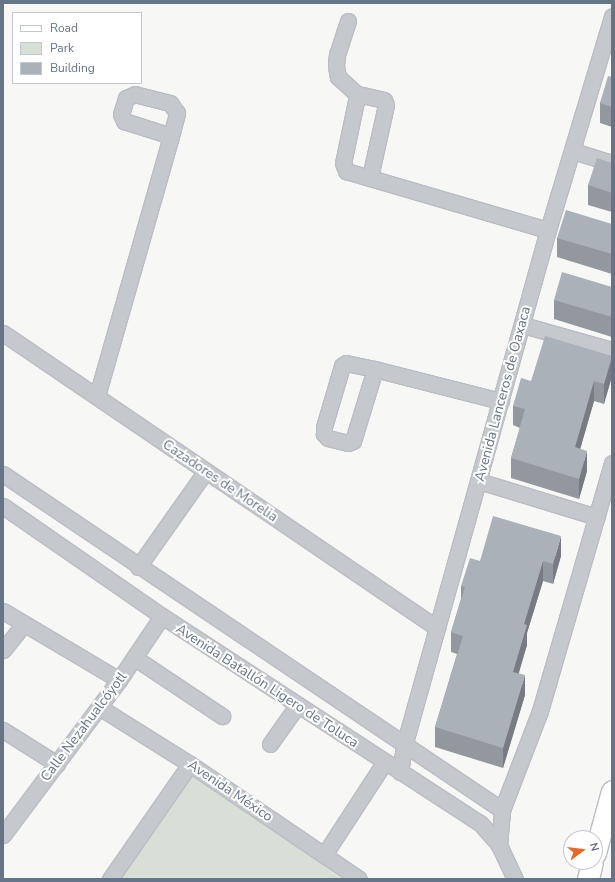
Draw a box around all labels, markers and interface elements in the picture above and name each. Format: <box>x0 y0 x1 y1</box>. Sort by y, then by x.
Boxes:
legend <box>12 12 142 84</box>
text: Road <box>50 20 78 36</box>
text: Park <box>50 40 74 56</box>
text: Building <box>50 60 95 76</box>
street label: Avenida Lanceros de Oaxaca <box>472 305 534 483</box>
street label: Cazadores de Morelia <box>159 436 281 526</box>
street label: Avenida Batallón Ligero de Toluca <box>172 621 362 751</box>
street label: Calle Nezahualcóyotl <box>37 669 131 785</box>
street label: Avenida México <box>184 756 276 826</box>
north arrow <box>563 830 603 870</box>
text: N <box>586 841 602 853</box>

